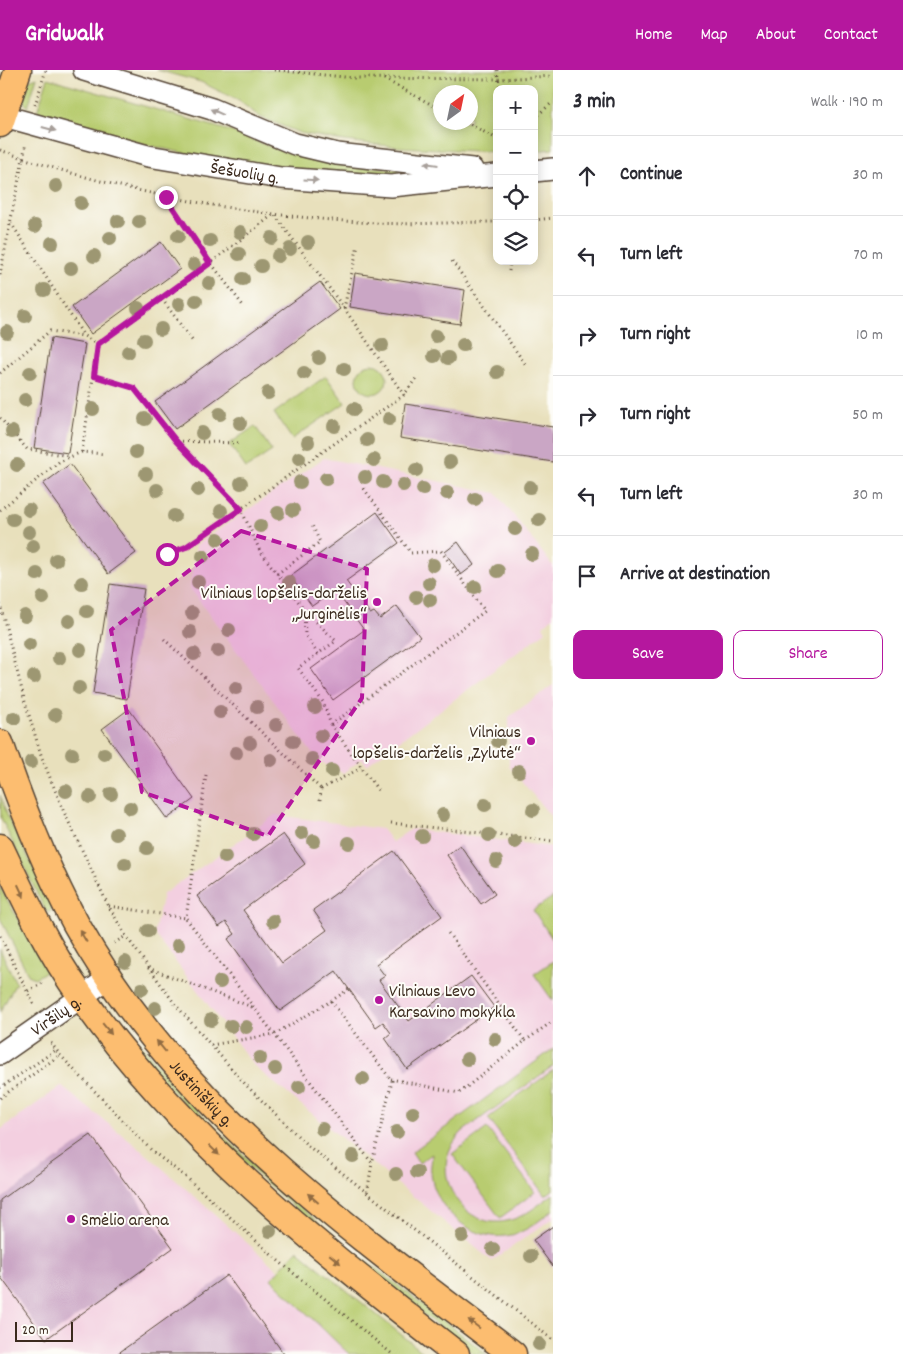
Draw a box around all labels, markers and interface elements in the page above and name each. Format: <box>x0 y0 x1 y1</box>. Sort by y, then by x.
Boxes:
text: Gridwalk <box>25 18 104 52</box>
text: Home <box>635 23 672 48</box>
text: Map <box>700 23 728 48</box>
text: About <box>756 23 796 48</box>
text: Contact <box>824 23 878 48</box>
north arrow <box>433 85 478 130</box>
map controls <box>493 85 538 265</box>
button: + <box>493 85 538 130</box>
text: 3 min <box>573 88 615 118</box>
text: Walk · 190 m <box>811 91 883 114</box>
one-way arrow <box>210 107 224 115</box>
one-way arrow <box>42 126 57 134</box>
button: − <box>493 130 538 175</box>
street label: Šešuolių g. <box>208 157 281 193</box>
one-way arrow <box>423 160 439 168</box>
icon: ahead <box>573 162 601 190</box>
text: Continue <box>620 162 682 189</box>
text: 30 m <box>853 164 883 187</box>
button: locate <box>493 175 538 220</box>
one-way arrow <box>304 177 320 185</box>
route end <box>155 186 178 209</box>
button: layers <box>493 220 538 265</box>
icon: left <box>573 242 601 270</box>
text: Turn left <box>620 242 683 269</box>
text: 70 m <box>853 244 883 267</box>
icon: right <box>573 322 601 350</box>
text: Turn right <box>620 322 691 349</box>
text: 10 m <box>856 324 883 347</box>
icon: right <box>573 402 601 430</box>
text: Turn right <box>620 402 691 429</box>
text: 50 m <box>852 404 883 427</box>
icon: left <box>573 482 601 510</box>
text: Turn left <box>620 482 683 509</box>
text: 30 m <box>853 484 883 507</box>
route start <box>156 543 179 566</box>
icon: arrive <box>573 562 601 590</box>
text: Arrive at destination <box>620 562 770 589</box>
place label: Vilniaus lopšelis-darželis „Jurginėlis“ <box>201 582 367 628</box>
marker: Vilniaus lopšelis-darželis „Jurginėlis“ <box>371 596 383 608</box>
button: Save <box>573 630 723 679</box>
button: Share <box>733 630 883 679</box>
place label: Vilniaus lopšelis-darželis „Zylutė“ <box>353 721 521 767</box>
marker: Vilniaus lopšelis-darželis „Zylutė“ <box>525 735 537 747</box>
one-way arrow <box>17 884 25 898</box>
one-way arrow <box>79 929 88 942</box>
place label: Vilniaus Levo Karsavino mokykla <box>389 980 515 1026</box>
street label: Viršilų g. <box>27 991 88 1044</box>
marker: Vilniaus Levo Karsavino mokykla <box>373 994 385 1006</box>
one-way arrow <box>101 1022 112 1035</box>
one-way arrow <box>156 1040 167 1053</box>
street label: Justiniškių g. <box>162 1055 238 1134</box>
one-way arrow <box>208 1144 220 1156</box>
one-way arrow <box>307 1192 320 1203</box>
place label: Smėlio arena <box>81 1209 169 1234</box>
marker: Smėlio arena <box>65 1213 77 1225</box>
one-way arrow <box>329 1253 342 1264</box>
scale bar <box>15 1319 72 1342</box>
one-way arrow <box>468 1319 481 1330</box>
text: 20 m <box>22 1321 49 1341</box>

